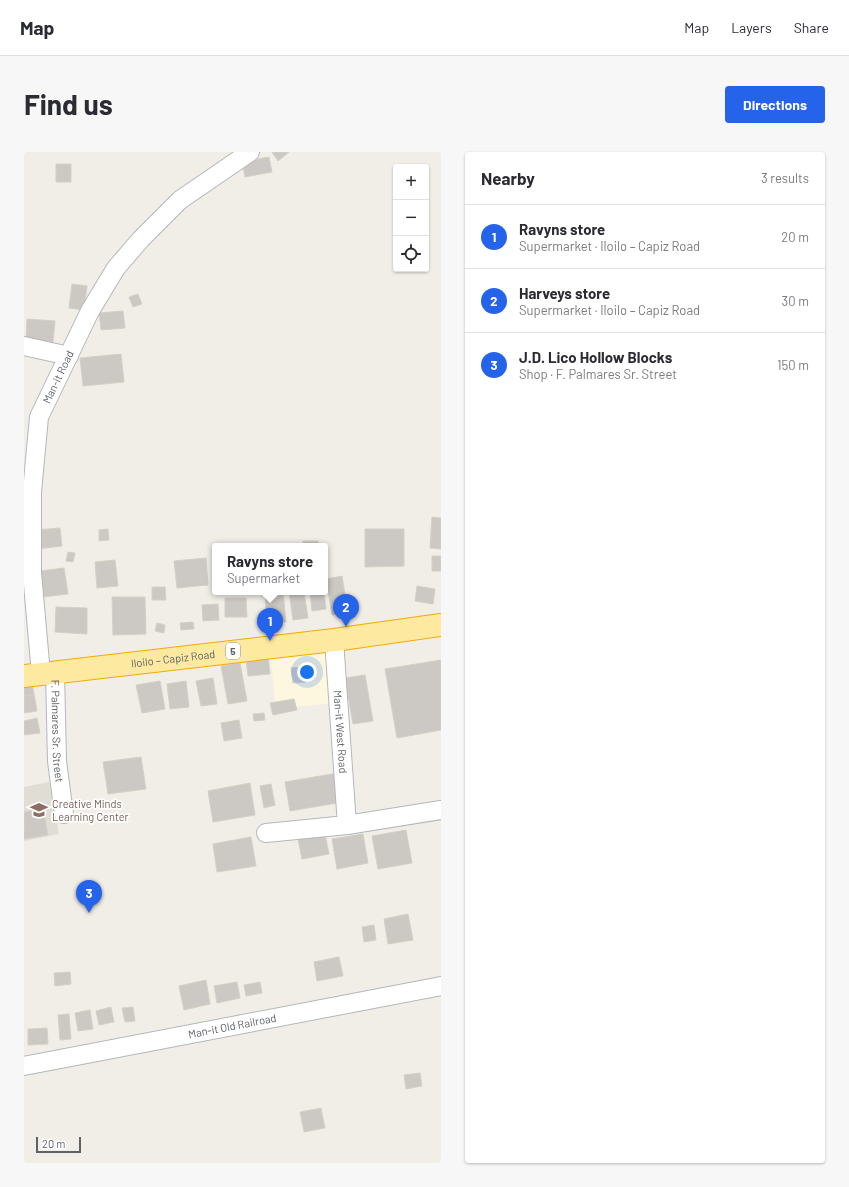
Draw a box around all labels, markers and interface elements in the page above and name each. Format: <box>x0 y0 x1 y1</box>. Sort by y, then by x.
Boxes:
text: Map <box>20 16 54 39</box>
text: Map <box>684 19 709 36</box>
text: Layers <box>731 19 772 36</box>
text: Share <box>794 19 829 36</box>
button: Directions <box>725 86 825 123</box>
text: Find us <box>24 87 113 121</box>
map controls <box>393 164 429 272</box>
button: + <box>393 164 429 200</box>
text: Nearby <box>481 168 535 188</box>
text: 3 results <box>761 170 809 186</box>
button: − <box>393 200 429 236</box>
text: Ravyns store <box>519 220 605 238</box>
text: 1 <box>492 229 496 245</box>
text: 20 m <box>781 229 809 245</box>
button: locate <box>393 236 429 272</box>
text: Supermarket · Iloilo – Capiz Road <box>519 238 700 254</box>
text: Harveys store <box>519 284 610 302</box>
text: 2 <box>490 293 498 309</box>
text: 30 m <box>782 293 809 309</box>
text: Supermarket · Iloilo – Capiz Road <box>519 302 700 318</box>
street label: Man-it Road <box>40 348 76 405</box>
text: J.D. Lico Hollow Blocks <box>519 348 672 366</box>
text: 3 <box>490 357 498 373</box>
text: 150 m <box>777 357 809 373</box>
text: Shop · F. Palmares Sr. Street <box>519 366 677 382</box>
popup <box>212 543 328 595</box>
text: Ravyns store <box>227 552 313 570</box>
text: Supermarket <box>227 570 300 586</box>
pin: 2 <box>333 594 359 627</box>
pin: 1 <box>257 608 283 641</box>
road number: 5 <box>226 643 240 659</box>
street label: Iloilo – Capiz Road <box>130 647 216 670</box>
your location <box>297 662 317 682</box>
street label: F. Palmares Sr. Street <box>49 679 67 783</box>
street label: Man-it West Road <box>332 690 350 774</box>
place label: Creative Minds Learning Center <box>52 797 129 823</box>
school or university icon: Creative Minds Learning Center <box>29 800 49 820</box>
pin: 3 <box>76 880 102 913</box>
street label: Man-it Old Railroad <box>187 1011 277 1040</box>
scale bar <box>36 1135 81 1154</box>
text: 20 m <box>42 1137 65 1150</box>

